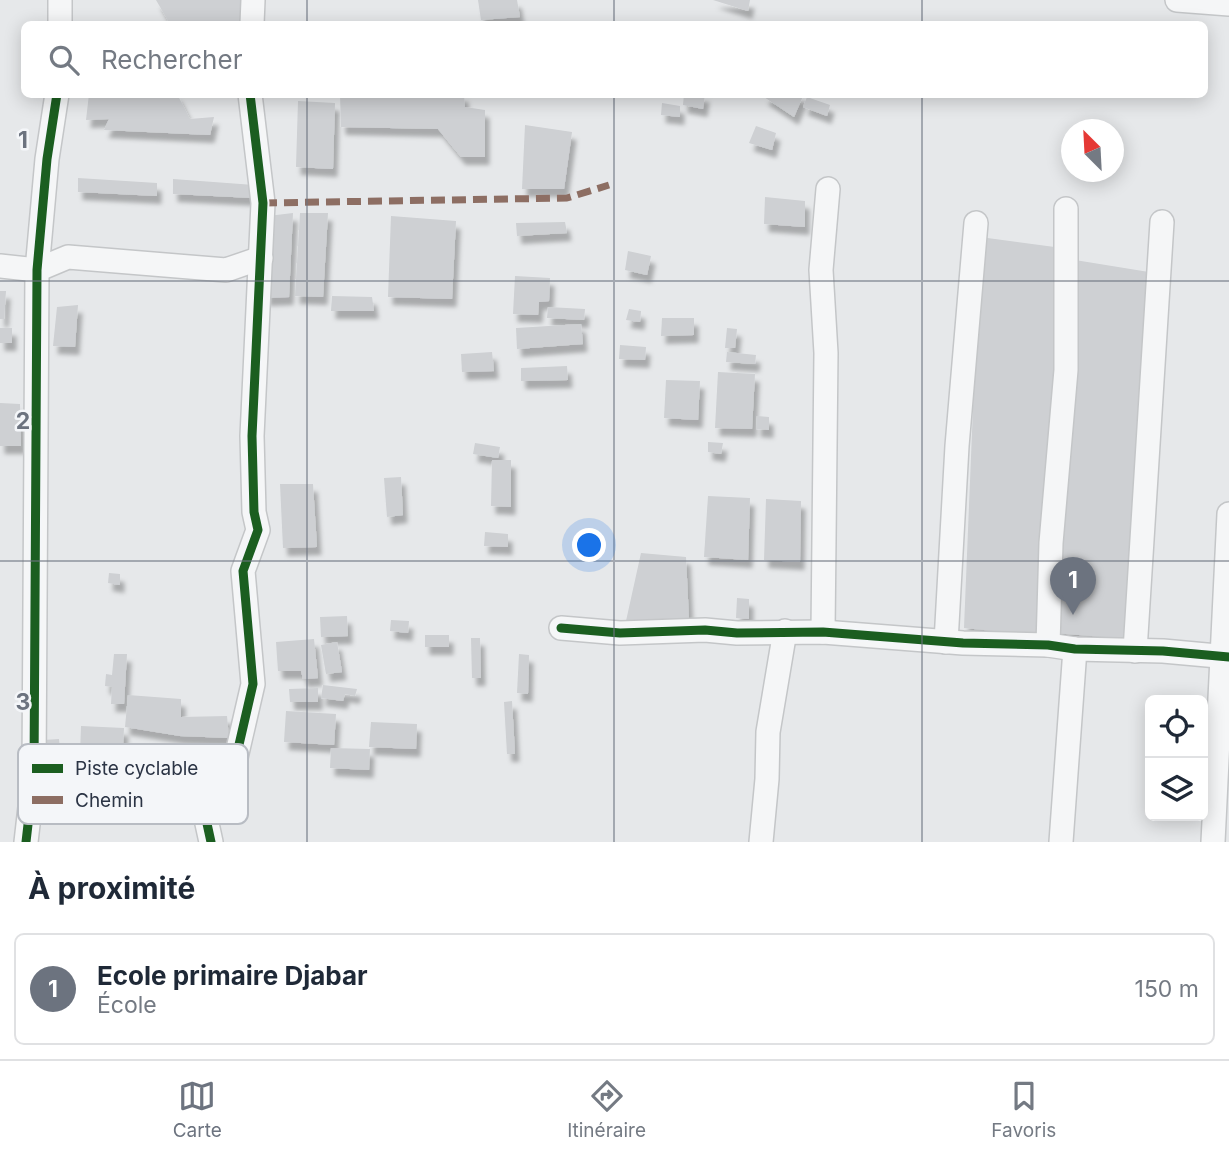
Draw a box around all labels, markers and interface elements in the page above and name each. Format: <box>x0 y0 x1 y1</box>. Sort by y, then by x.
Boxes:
search box <box>21 21 1208 98</box>
icon: search <box>45 41 83 79</box>
text: Rechercher <box>101 44 242 75</box>
north arrow <box>1061 119 1124 182</box>
text: 1 <box>18 126 28 154</box>
text: 2 <box>16 407 30 435</box>
your location <box>572 528 606 562</box>
pin: 1 <box>1050 557 1096 615</box>
text: 3 <box>16 688 30 716</box>
map controls <box>1145 695 1208 821</box>
button: locate <box>1145 695 1208 758</box>
legend <box>18 744 248 824</box>
text: Piste cyclable <box>75 757 198 780</box>
button: layers <box>1145 758 1208 821</box>
text: Chemin <box>75 789 144 812</box>
text: À proximité <box>28 870 195 906</box>
text: Ecole primaire Djabar <box>97 960 368 991</box>
text: 1 <box>48 975 58 1003</box>
text: 150 m <box>1135 975 1199 1003</box>
text: École <box>97 991 157 1019</box>
tab: Carte <box>173 1077 222 1142</box>
tab: Itinéraire <box>567 1077 646 1142</box>
tab: Favoris <box>991 1077 1056 1142</box>

